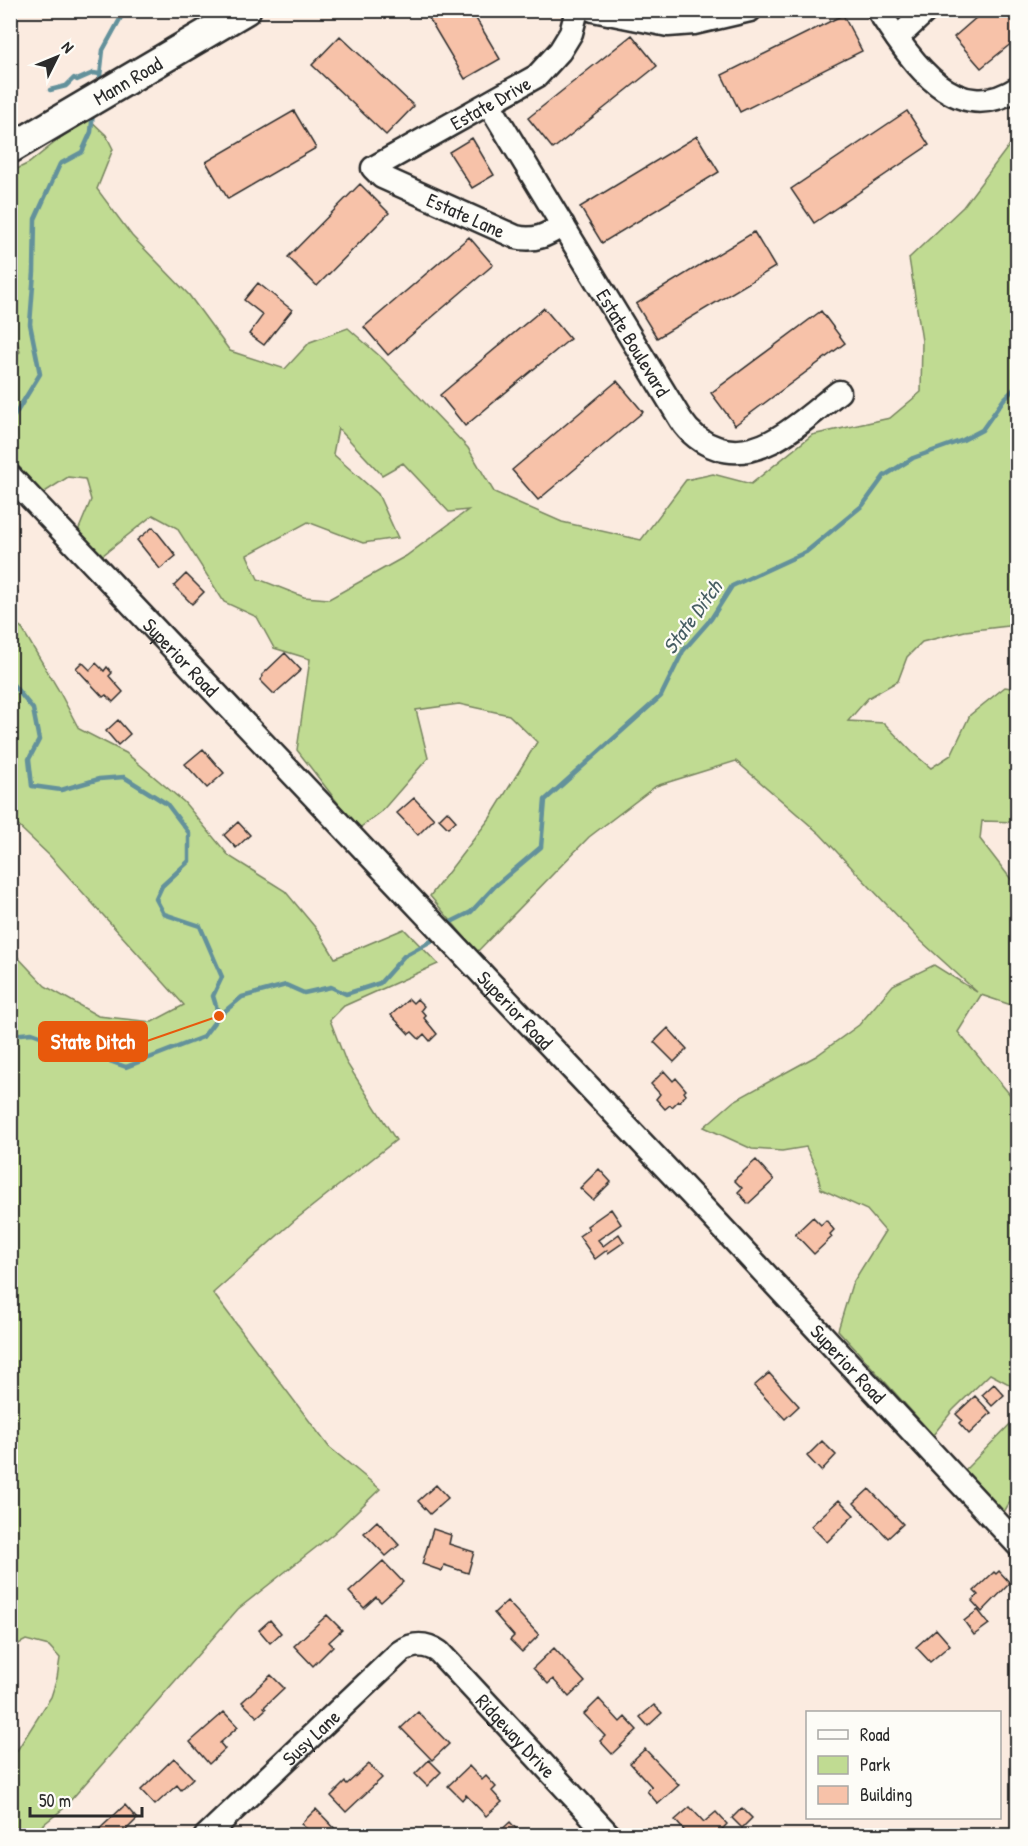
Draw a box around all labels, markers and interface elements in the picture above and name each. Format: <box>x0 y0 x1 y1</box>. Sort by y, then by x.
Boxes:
north arrow <box>27 27 87 87</box>
text: N <box>57 36 79 58</box>
street label: Mann Road <box>88 49 167 111</box>
street label: Estate Drive <box>445 69 535 136</box>
street label: Estate Lane <box>423 186 509 244</box>
street label: Estate Boulevard <box>591 283 677 402</box>
water label: State Ditch <box>655 573 729 660</box>
street label: Superior Road <box>137 611 225 702</box>
street label: Superior Road <box>472 964 560 1055</box>
callout: State Ditch <box>39 1022 147 1061</box>
text: State Ditch <box>51 1027 135 1056</box>
street label: Superior Road <box>805 1318 892 1409</box>
street label: Ridgeway Drive <box>470 1687 562 1783</box>
street label: Susy Lane <box>276 1703 345 1771</box>
legend <box>806 1711 1001 1819</box>
text: Road <box>860 1722 890 1747</box>
text: Park <box>860 1752 891 1777</box>
scale bar <box>30 1780 142 1818</box>
text: Building <box>860 1782 912 1807</box>
text: 50 m <box>39 1788 71 1813</box>

